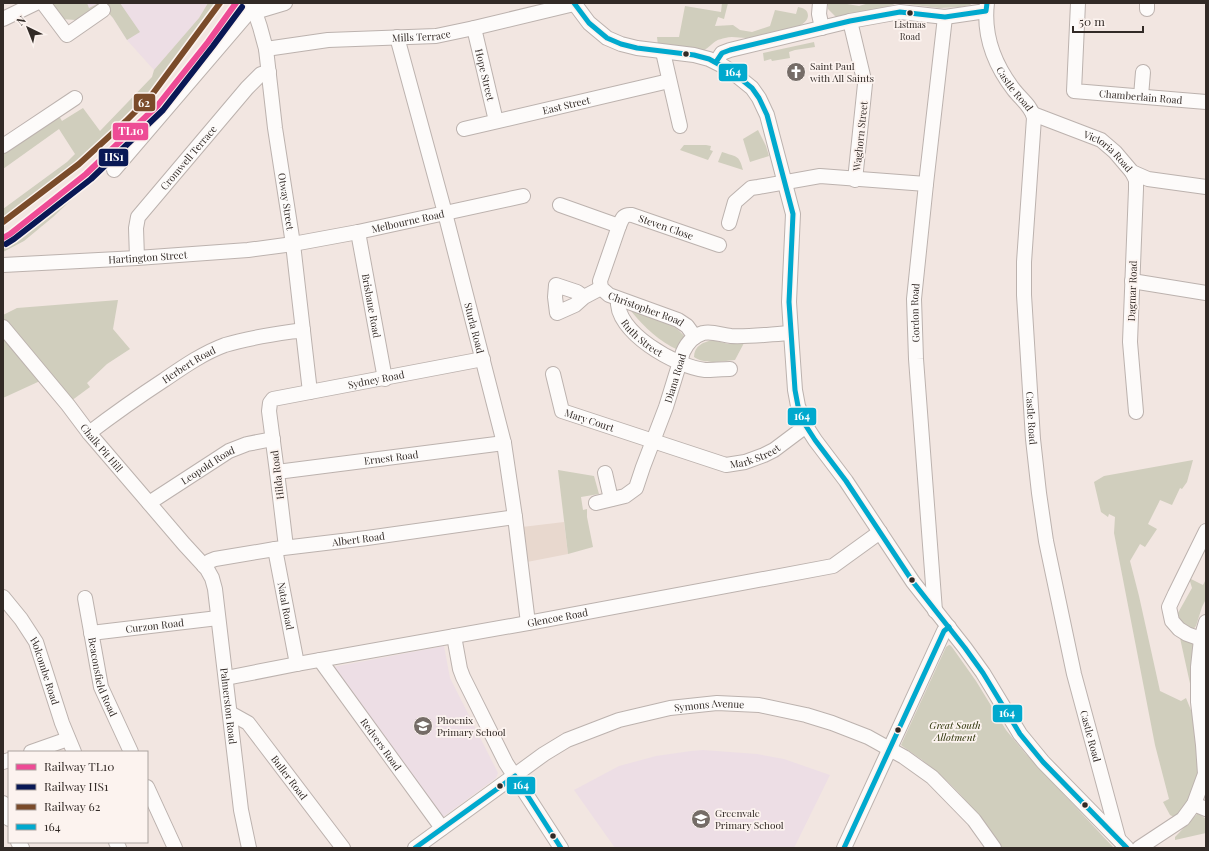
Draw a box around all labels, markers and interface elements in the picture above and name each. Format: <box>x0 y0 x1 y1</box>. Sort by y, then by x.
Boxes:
north arrow <box>8 8 48 48</box>
marker: Listmas Road <box>905 8 915 18</box>
scale bar <box>1073 8 1143 34</box>
text: N <box>13 12 29 29</box>
text: 50 m <box>1079 13 1105 29</box>
place label: Listmas Road <box>894 18 926 42</box>
street label: Mills Terrace <box>392 26 452 45</box>
street label: Hope Street <box>472 47 498 103</box>
unlabelled marker <box>681 49 691 59</box>
place label: Saint Paul with All Saints <box>810 59 874 85</box>
church icon: Saint Paul with All Saints <box>785 61 807 83</box>
line badge: 164 <box>718 63 748 82</box>
text: 164 <box>725 64 741 79</box>
street label: Castle Road <box>993 64 1037 114</box>
street label: Chamberlain Road <box>1098 86 1183 107</box>
line badge: 62 <box>133 93 156 112</box>
street label: East Street <box>541 93 592 117</box>
text: 62 <box>138 95 150 110</box>
street label: Waghorn Street <box>849 100 871 173</box>
line badge: TL10 <box>112 122 149 141</box>
street label: Cromwell Terrace <box>157 122 220 193</box>
text: TL10 <box>118 123 144 138</box>
street label: Victoria Road <box>1081 127 1136 175</box>
line badge: HS1 <box>98 148 129 167</box>
text: HS1 <box>104 149 124 164</box>
street label: Otway Street <box>275 172 298 232</box>
street label: Melbourne Road <box>370 206 446 236</box>
street label: Steven Close <box>637 211 695 243</box>
street label: Hartington Street <box>108 247 188 266</box>
street label: Dagmar Road <box>1124 260 1140 322</box>
street label: Brisbane Road <box>359 273 384 339</box>
street label: Gordon Road <box>907 282 923 343</box>
street label: Christopher Road <box>606 288 687 329</box>
street label: Sturla Road <box>461 301 488 355</box>
street label: Ruth Street <box>618 316 666 360</box>
street label: Herbert Road <box>159 343 218 386</box>
street label: Diana Road <box>661 351 689 405</box>
street label: Sydney Road <box>347 367 406 392</box>
street label: Castle Road <box>1023 391 1041 445</box>
street label: Mary Court <box>563 405 617 435</box>
line badge: 164 <box>787 407 817 426</box>
text: 164 <box>794 408 810 423</box>
street label: Chalk Pit Hill <box>77 421 126 475</box>
street label: Mark Street <box>729 441 783 471</box>
street label: Leopold Road <box>178 442 237 487</box>
street label: Ernest Road <box>363 447 419 468</box>
street label: Hilda Road <box>267 450 287 500</box>
street label: Albert Road <box>330 529 386 549</box>
unlabelled marker <box>907 575 917 585</box>
street label: Natal Road <box>274 581 297 631</box>
street label: Glencoe Road <box>526 605 589 630</box>
street label: Curzon Road <box>125 615 185 636</box>
street label: Holcombe Road <box>27 634 63 707</box>
street label: Beaconsfield Road <box>85 636 121 719</box>
street label: Palmerston Road <box>217 667 240 745</box>
street label: Symons Avenue <box>673 696 745 715</box>
line badge: 164 <box>992 704 1023 723</box>
text: 164 <box>999 705 1015 720</box>
street label: Castle Road <box>1077 709 1104 764</box>
place label: Phoenix Primary School <box>437 713 506 739</box>
street label: Redvers Road <box>357 715 405 773</box>
school or university icon: Phoenix Primary School <box>412 715 434 737</box>
park label: Great South Allotment <box>929 718 981 744</box>
unlabelled marker <box>893 725 903 735</box>
legend <box>8 751 148 843</box>
street label: Buller Road <box>268 752 311 803</box>
text: Railway TL10 <box>44 758 114 774</box>
line badge: 164 <box>506 776 536 795</box>
text: 164 <box>513 777 529 792</box>
text: Railway HS1 <box>44 778 109 794</box>
unlabelled marker <box>495 781 505 791</box>
text: Railway 62 <box>44 798 101 814</box>
unlabelled marker <box>1080 800 1090 810</box>
place label: Greenvale Primary School <box>715 806 784 832</box>
school or university icon: Greenvale Primary School <box>690 808 712 830</box>
text: 164 <box>44 818 61 834</box>
unlabelled marker <box>548 831 558 841</box>

